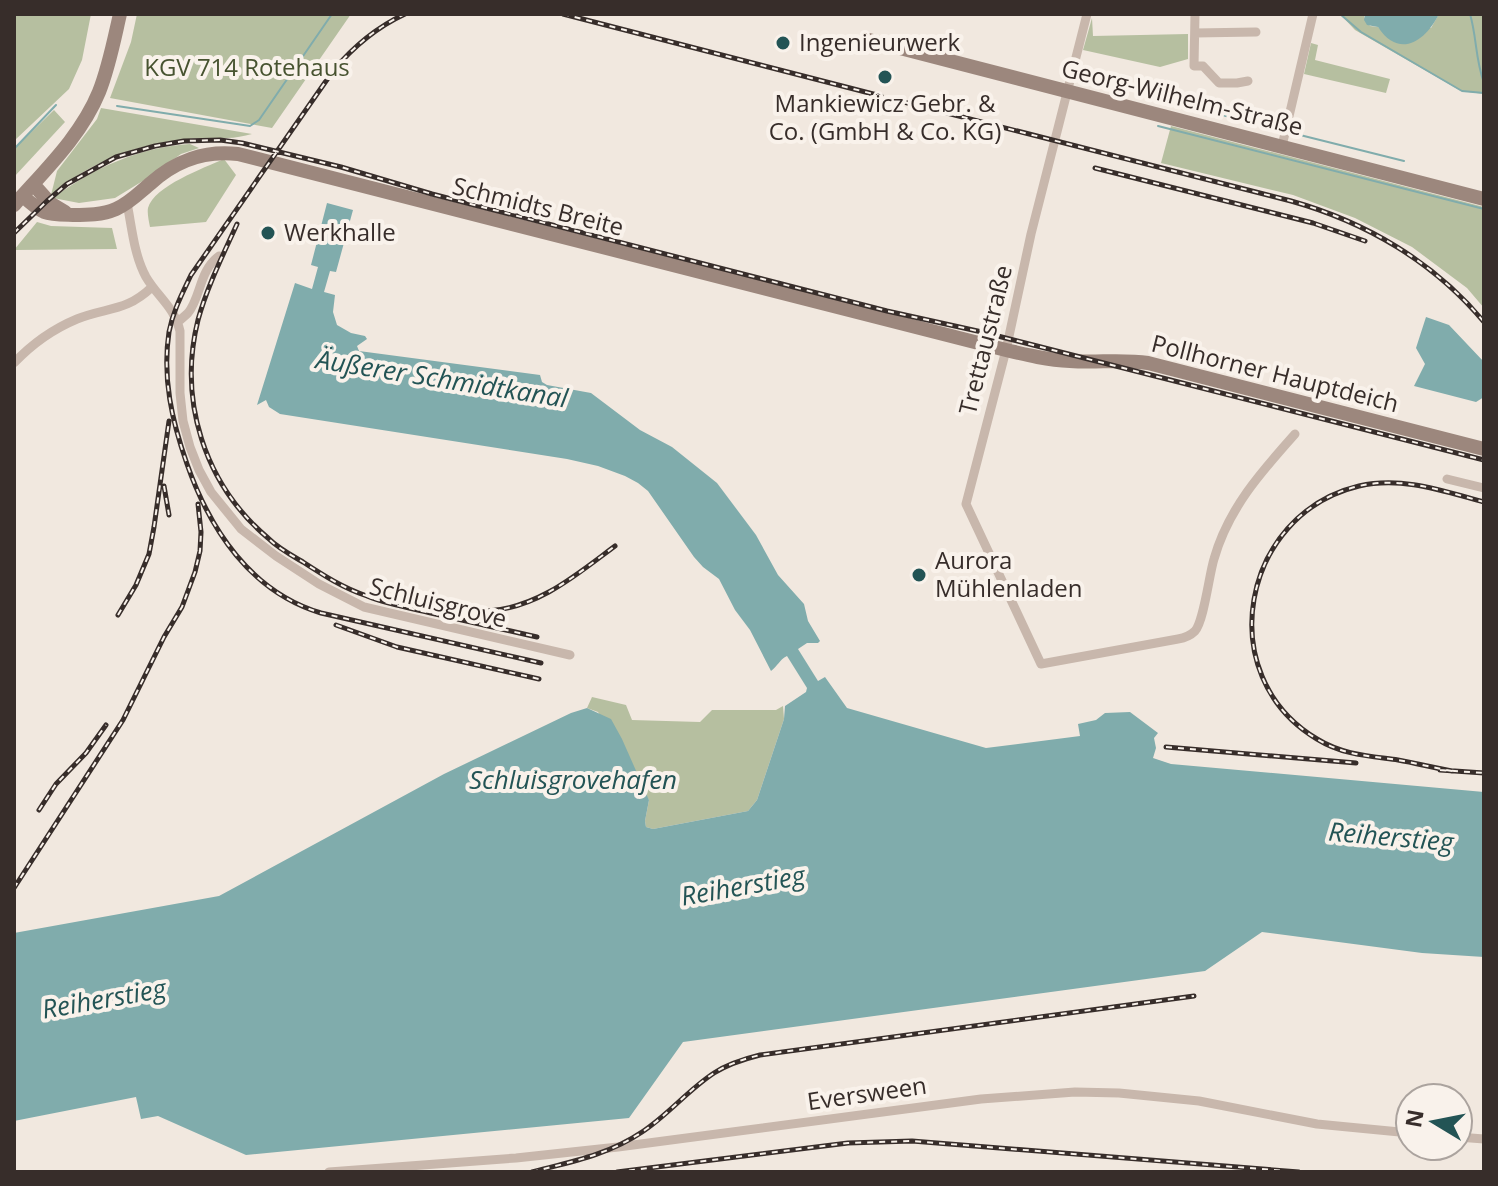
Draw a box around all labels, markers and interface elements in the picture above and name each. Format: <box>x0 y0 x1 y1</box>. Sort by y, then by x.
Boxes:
place label: Ingenieurwerk <box>799 25 961 58</box>
marker: Ingenieurwerk <box>774 34 792 52</box>
park label: KGV 714 Rotehaus <box>144 50 350 83</box>
street label: Georg-Wilhelm-Straße <box>1058 51 1307 143</box>
marker: Mankiewicz Gebr. & Co. (GmbH & Co. KG) <box>876 68 894 86</box>
place label: Mankiewicz Gebr. & Co. (GmbH & Co. KG) <box>769 86 1001 147</box>
street label: Schmidts Breite <box>449 168 627 243</box>
place label: Werkhalle <box>284 215 396 248</box>
marker: Werkhalle <box>259 224 277 242</box>
street label: Trettaustraße <box>950 261 1019 418</box>
street label: Pollhorner Hauptdeich <box>1148 326 1402 419</box>
water label: Äußerer Schmidtkanal <box>312 340 572 416</box>
place label: Aurora Mühlenladen <box>935 543 1083 604</box>
marker: Aurora Mühlenladen <box>910 566 928 584</box>
street label: Schluisgrove <box>366 569 510 635</box>
water label: Schluisgrovehafen <box>469 761 677 797</box>
water label: Reiherstieg <box>1327 813 1457 860</box>
water label: Reiherstieg <box>678 856 809 914</box>
water label: Reiherstieg <box>39 969 170 1027</box>
street label: Eversween <box>805 1068 929 1117</box>
north arrow <box>1394 1082 1474 1162</box>
text: N <box>1397 1107 1430 1130</box>

